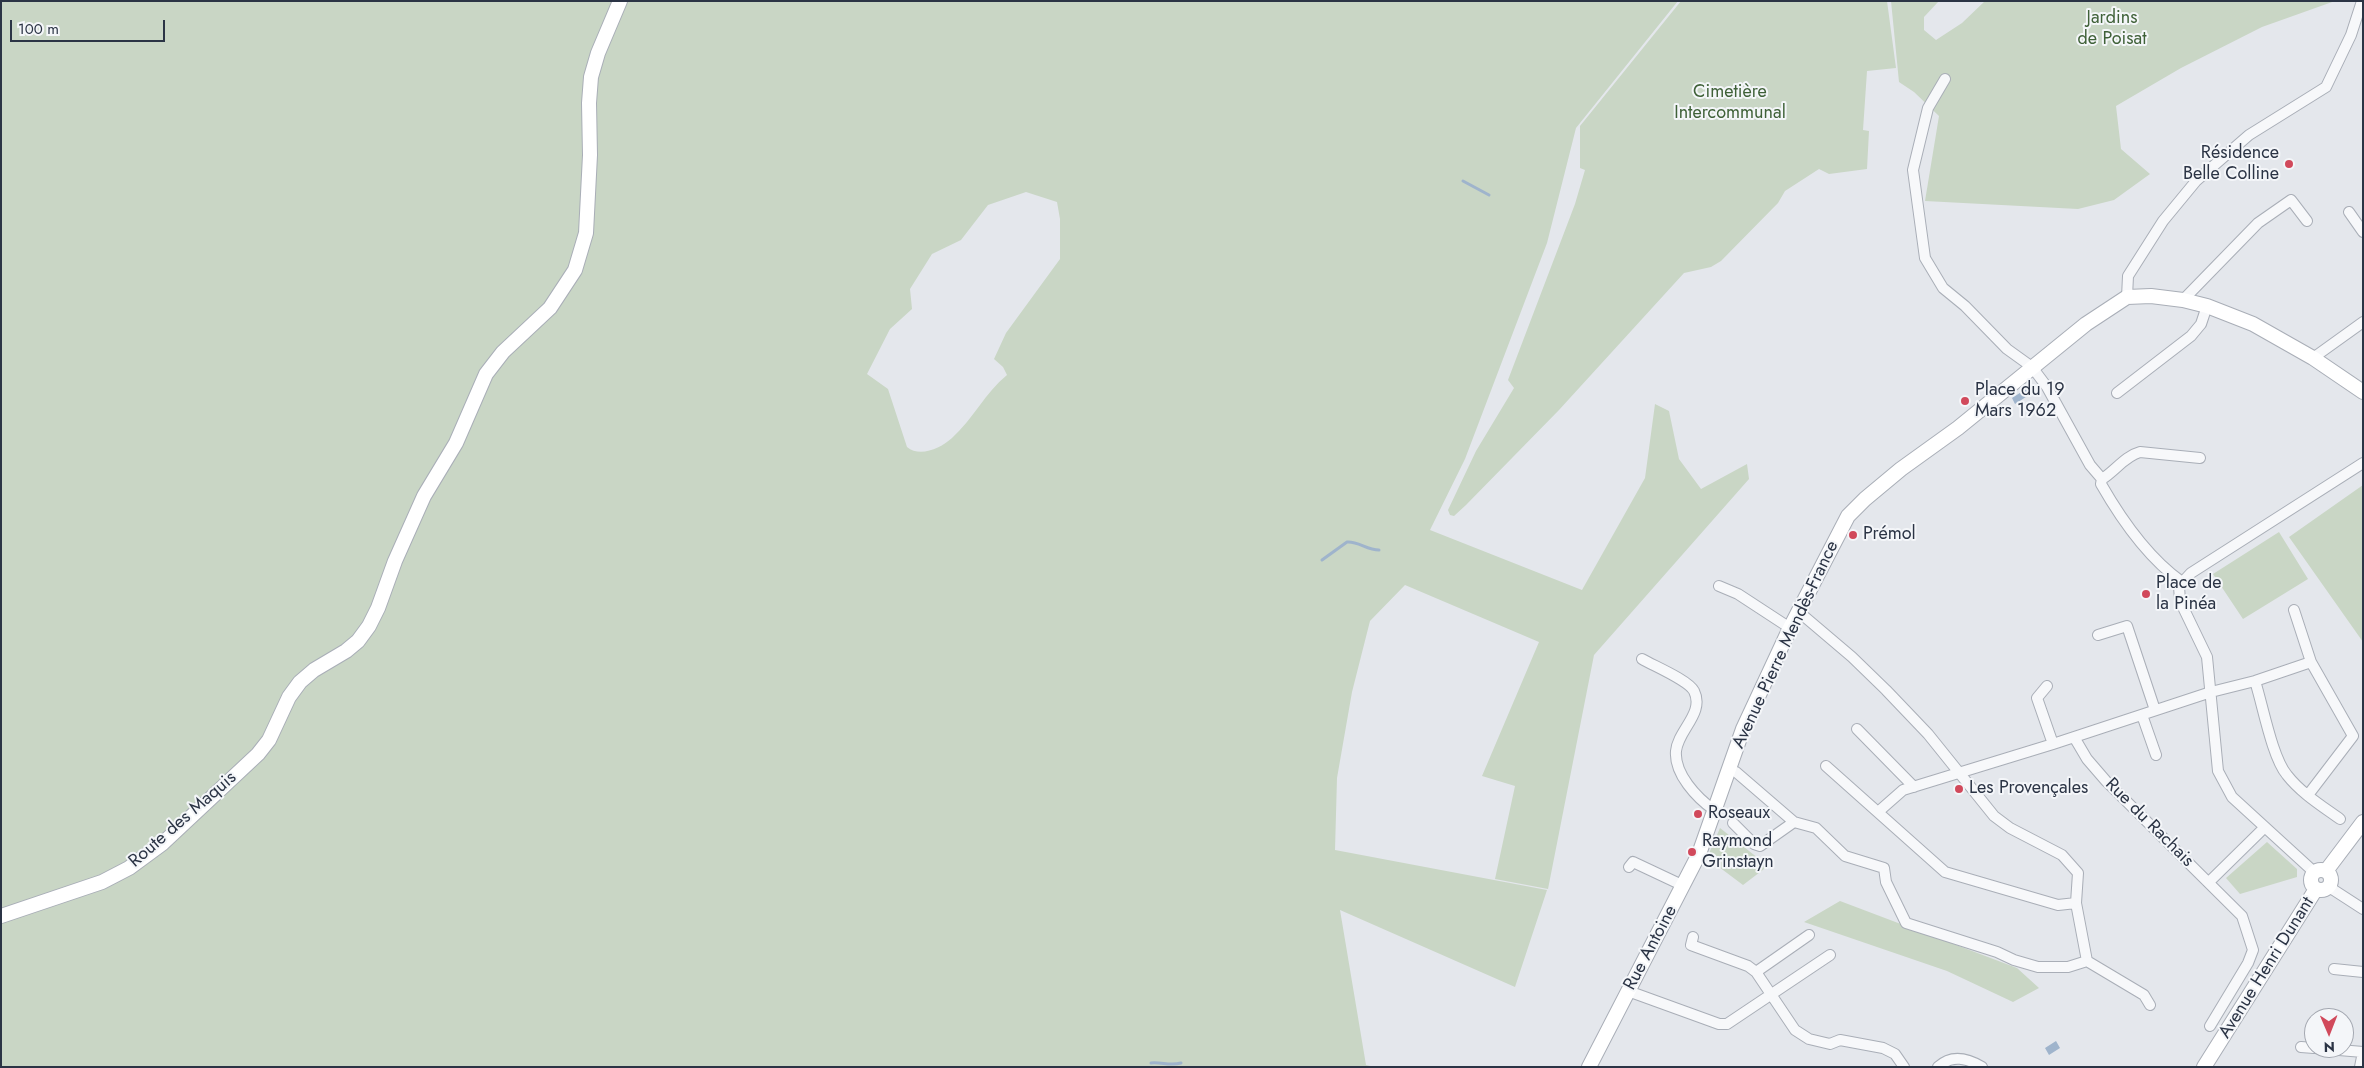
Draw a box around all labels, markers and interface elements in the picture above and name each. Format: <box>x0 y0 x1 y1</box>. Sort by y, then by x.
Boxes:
park label: Jardins de Poisat <box>2078 8 2146 50</box>
scale bar <box>12 10 168 42</box>
text: 100 m <box>18 18 59 40</box>
park label: Cimetière Intercommunal <box>1674 82 1786 125</box>
place label: Résidence Belle Colline <box>2183 143 2279 186</box>
marker: Résidence Belle Colline <box>2283 158 2295 170</box>
place label: Place du 19 Mars 1962 <box>1975 380 2065 422</box>
marker: Place du 19 Mars 1962 <box>1959 395 1971 407</box>
place label: Prémol <box>1863 524 1916 546</box>
marker: Prémol <box>1847 529 1859 541</box>
street label: Avenue Pierre Mendès-France <box>1728 538 1844 752</box>
place label: Place de la Pinéa <box>2156 573 2221 616</box>
marker: Place de la Pinéa <box>2140 588 2152 600</box>
street label: Route des Maquis <box>125 767 241 873</box>
street label: Rue du Rachais <box>2100 774 2198 872</box>
place label: Les Provençales <box>1969 778 2088 800</box>
marker: Les Provençales <box>1953 783 1965 795</box>
place label: Roseaux <box>1708 803 1770 825</box>
marker: Roseaux <box>1692 808 1704 820</box>
place label: Raymond Grinstayn <box>1702 831 1774 874</box>
marker: Raymond Grinstayn <box>1686 846 1698 858</box>
street label: Avenue Henri Dunant <box>2215 893 2319 1043</box>
street label: Rue Antoine <box>1620 902 1682 994</box>
north arrow <box>2304 1008 2354 1058</box>
text: N <box>2324 1037 2335 1057</box>

